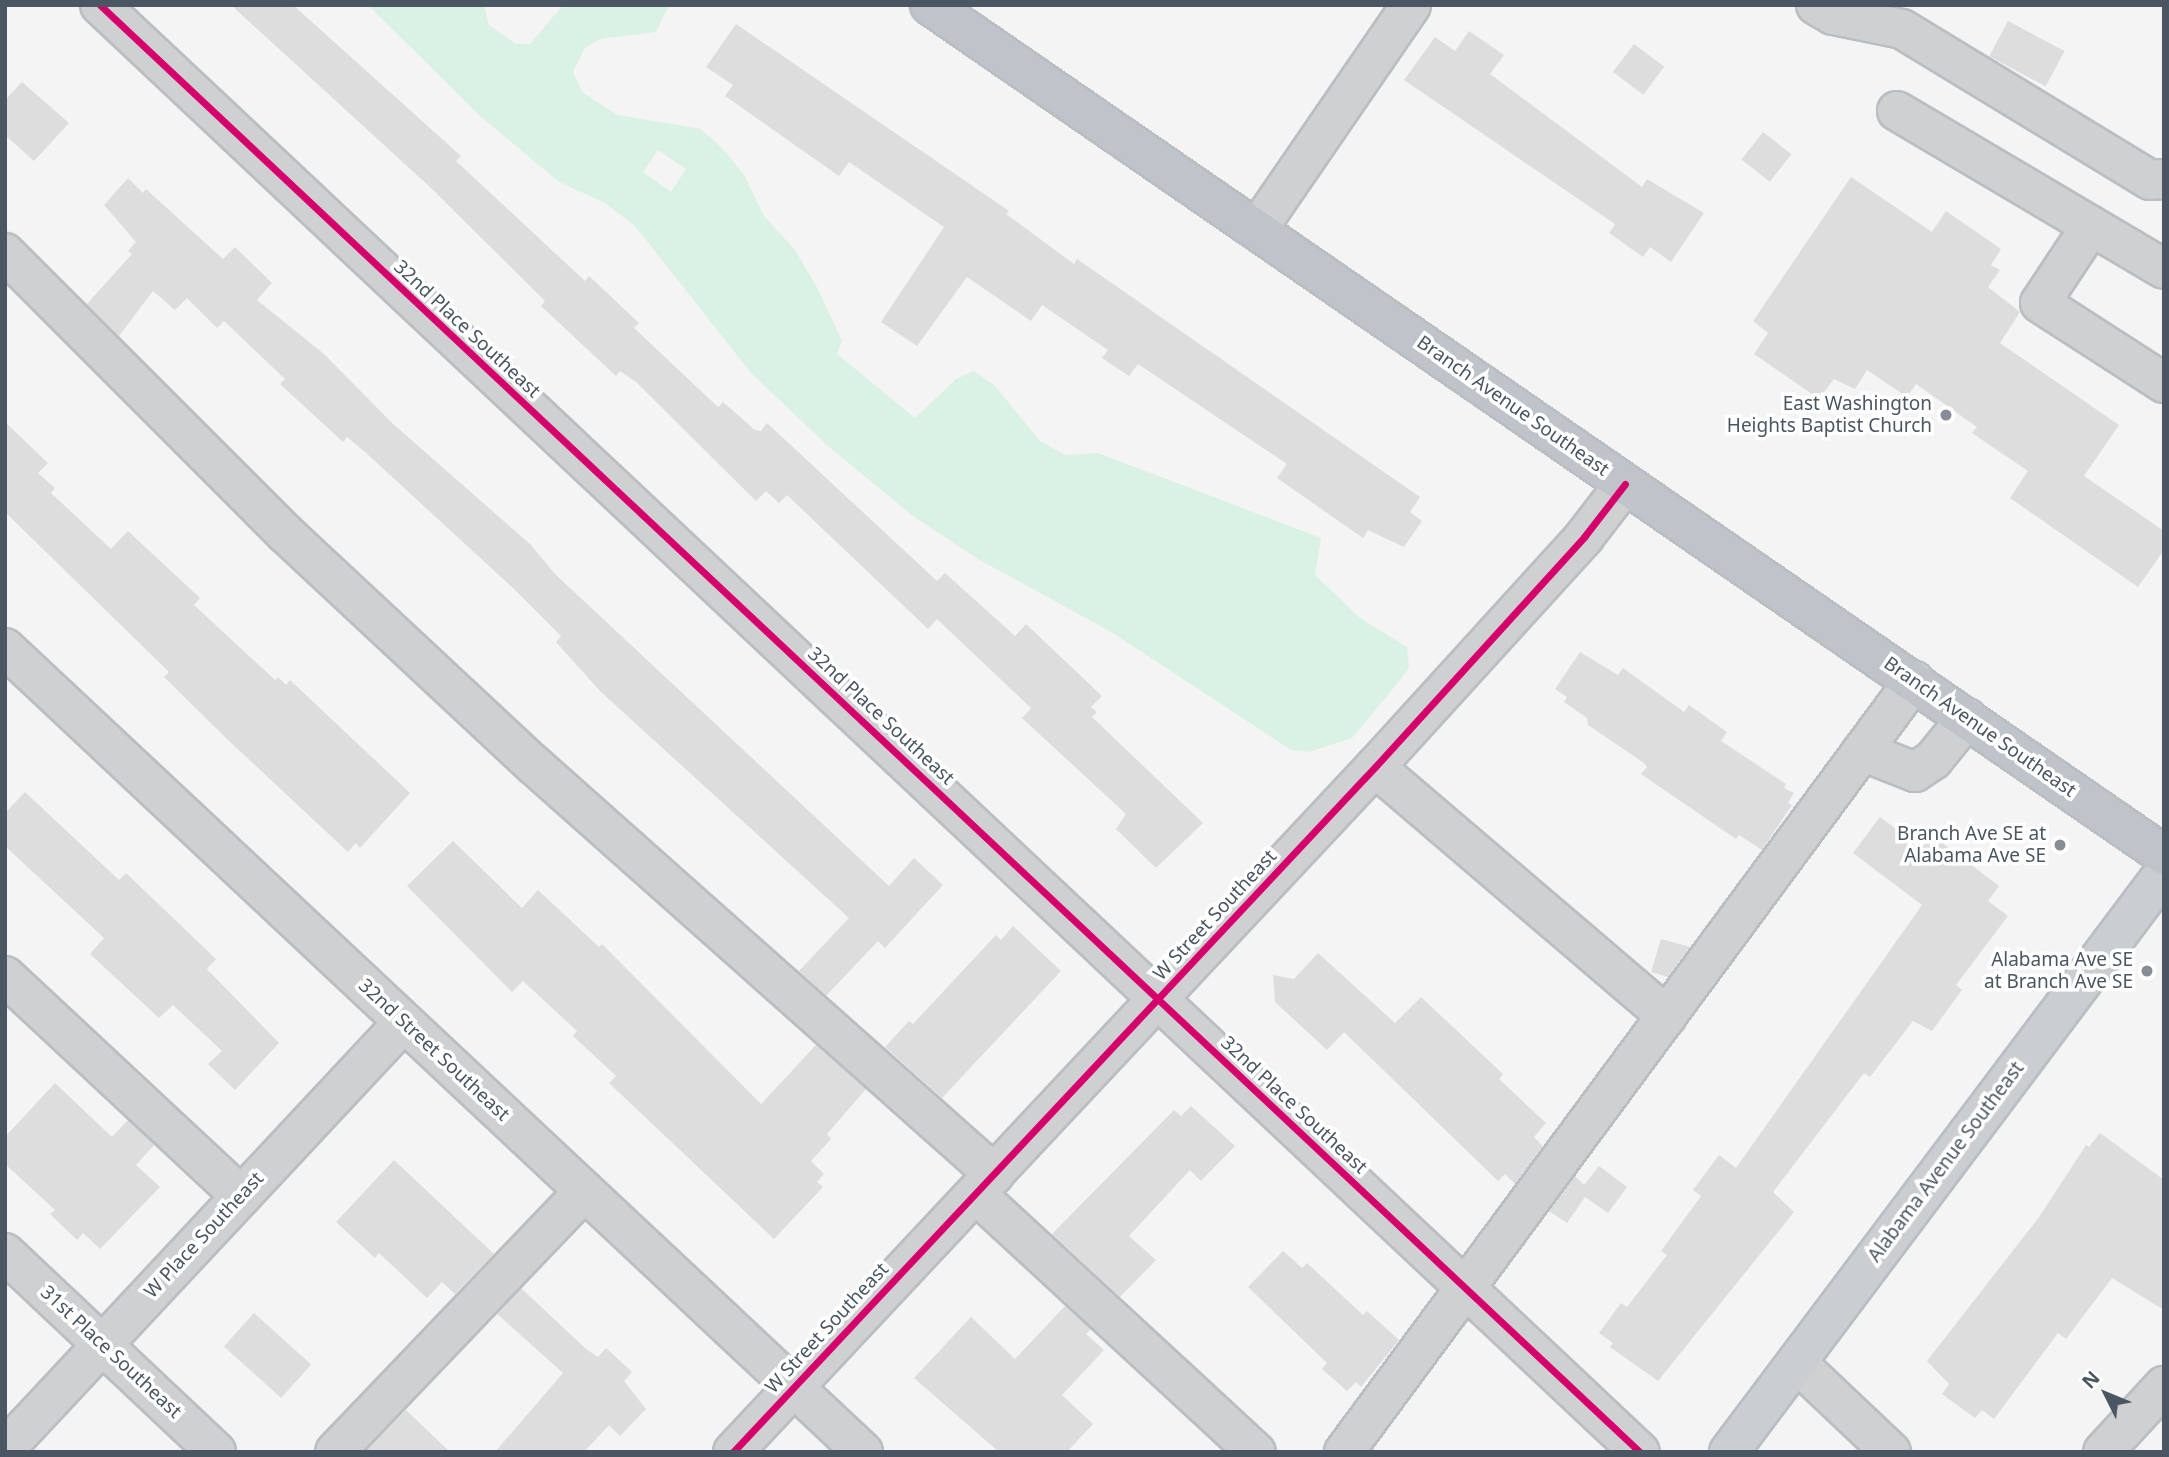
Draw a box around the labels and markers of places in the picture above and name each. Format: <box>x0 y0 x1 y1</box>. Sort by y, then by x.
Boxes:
place label: East Washington Heights Baptist Church <box>1727 393 1932 437</box>
marker: East Washington Heights Baptist Church <box>1938 407 1954 423</box>
place label: Branch Ave SE at Alabama Ave SE <box>1897 823 2046 867</box>
marker: Branch Ave SE at Alabama Ave SE <box>2052 837 2068 853</box>
place label: Alabama Ave SE at Branch Ave SE <box>1984 949 2133 993</box>
marker: Alabama Ave SE at Branch Ave SE <box>2139 963 2155 979</box>

